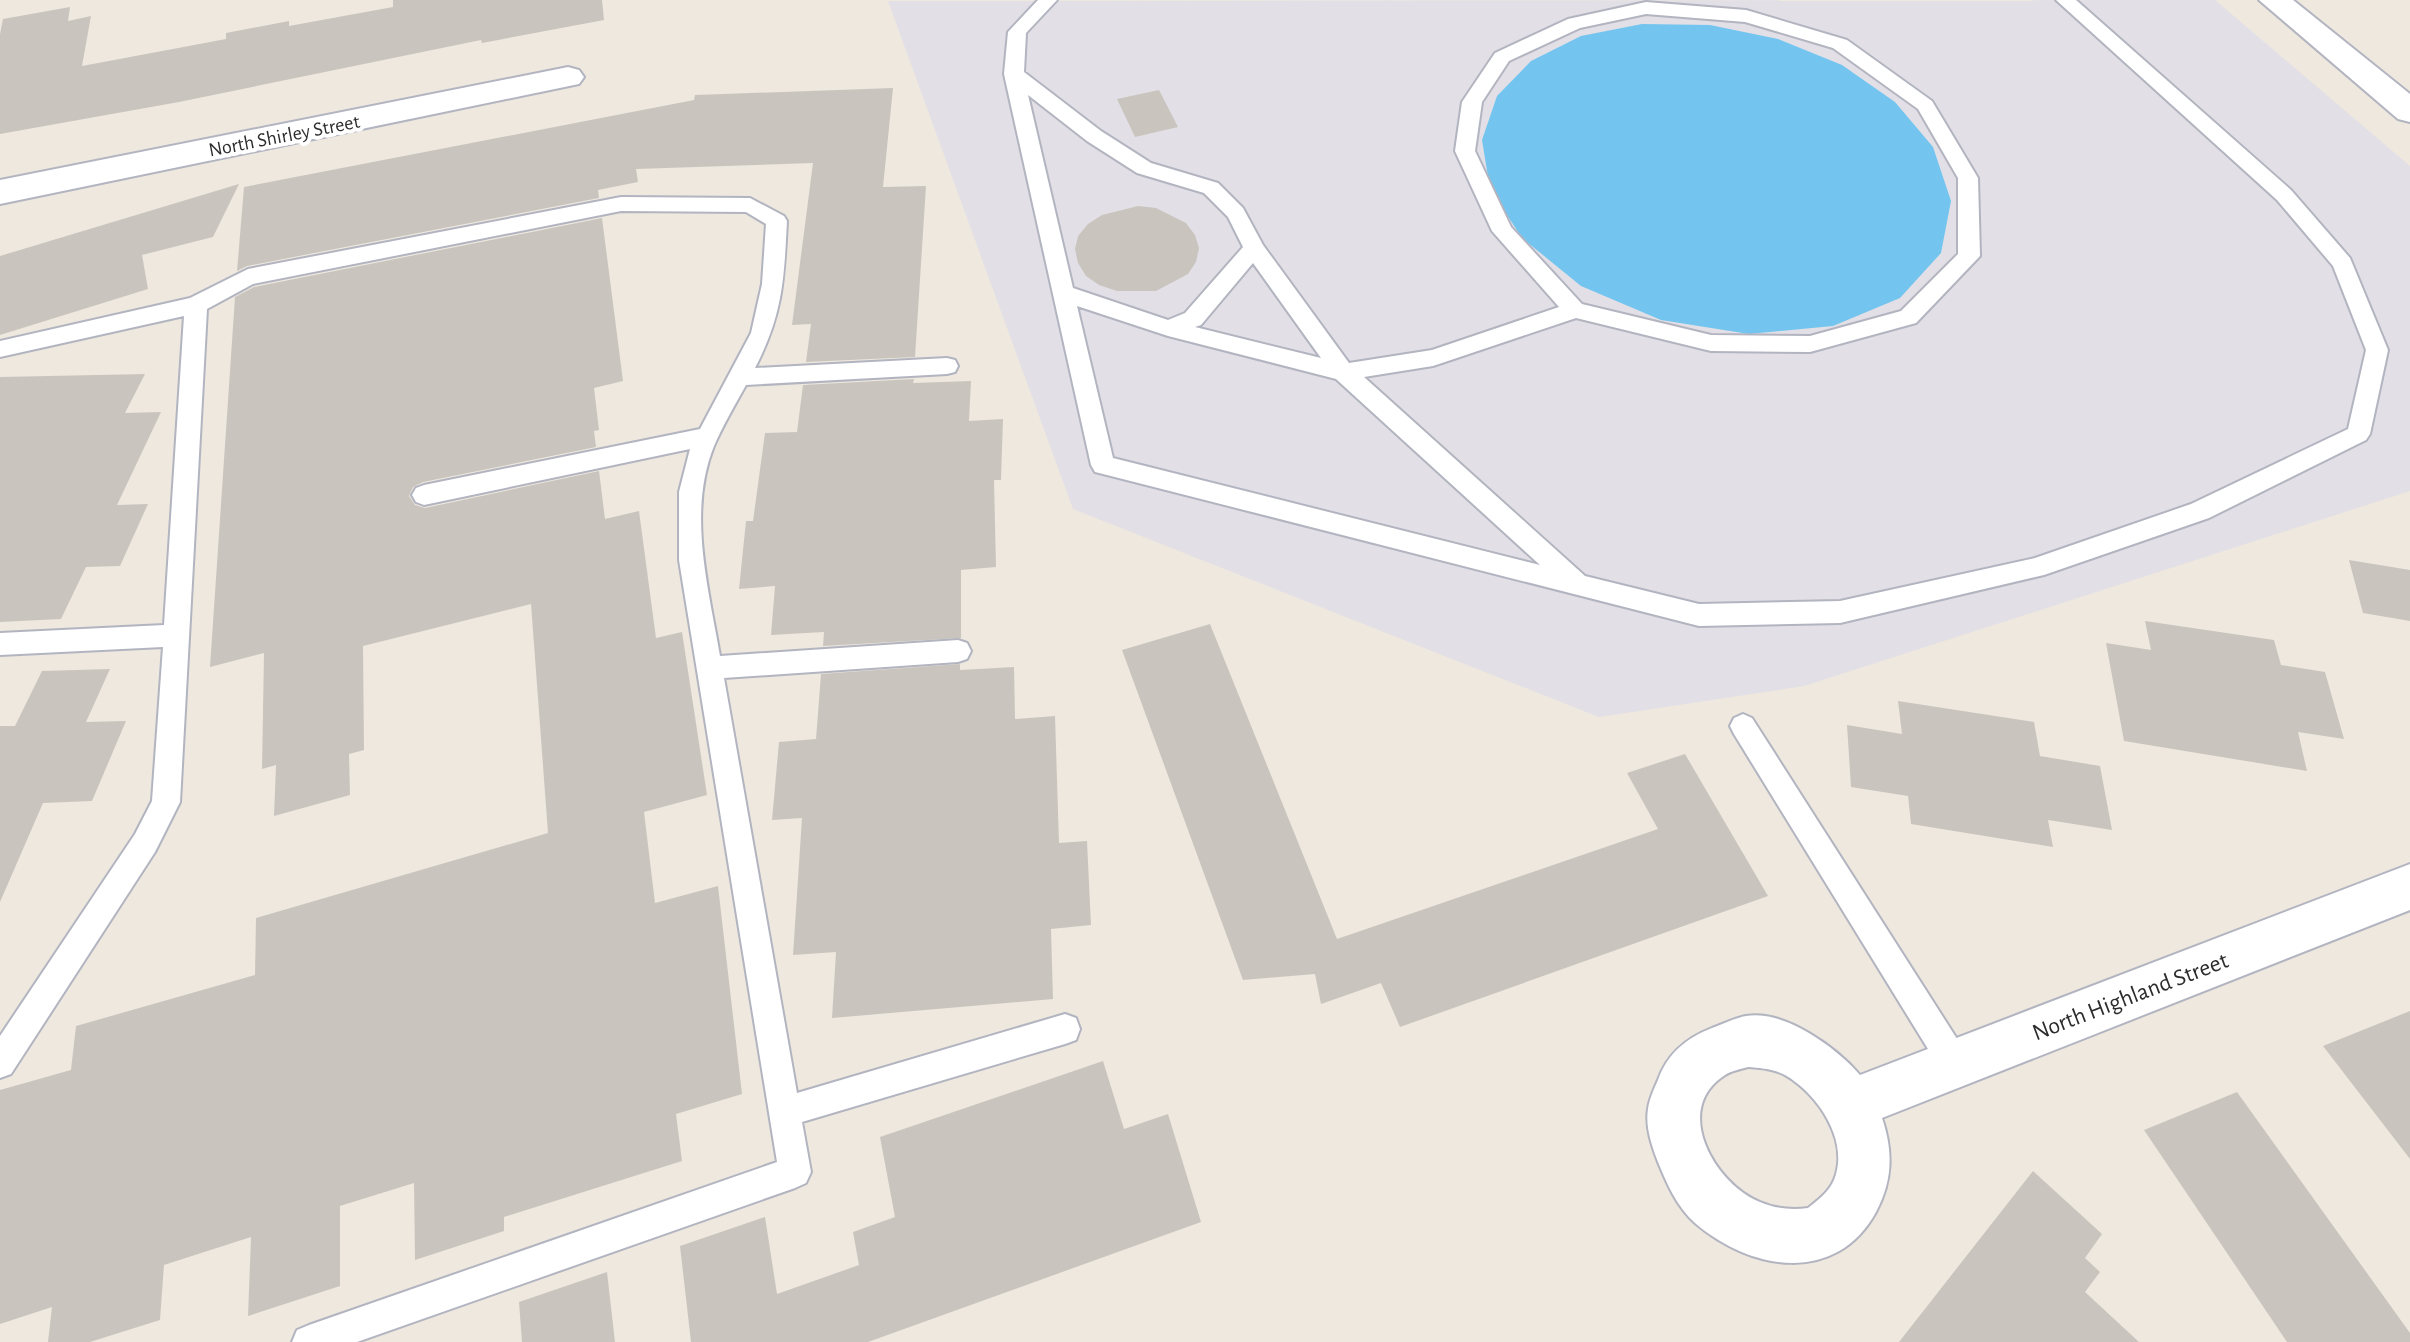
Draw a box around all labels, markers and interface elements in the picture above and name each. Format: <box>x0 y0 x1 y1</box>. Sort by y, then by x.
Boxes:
street label: North Shirley Street <box>207 111 362 160</box>
street label: North Highland Street <box>2029 948 2232 1045</box>

